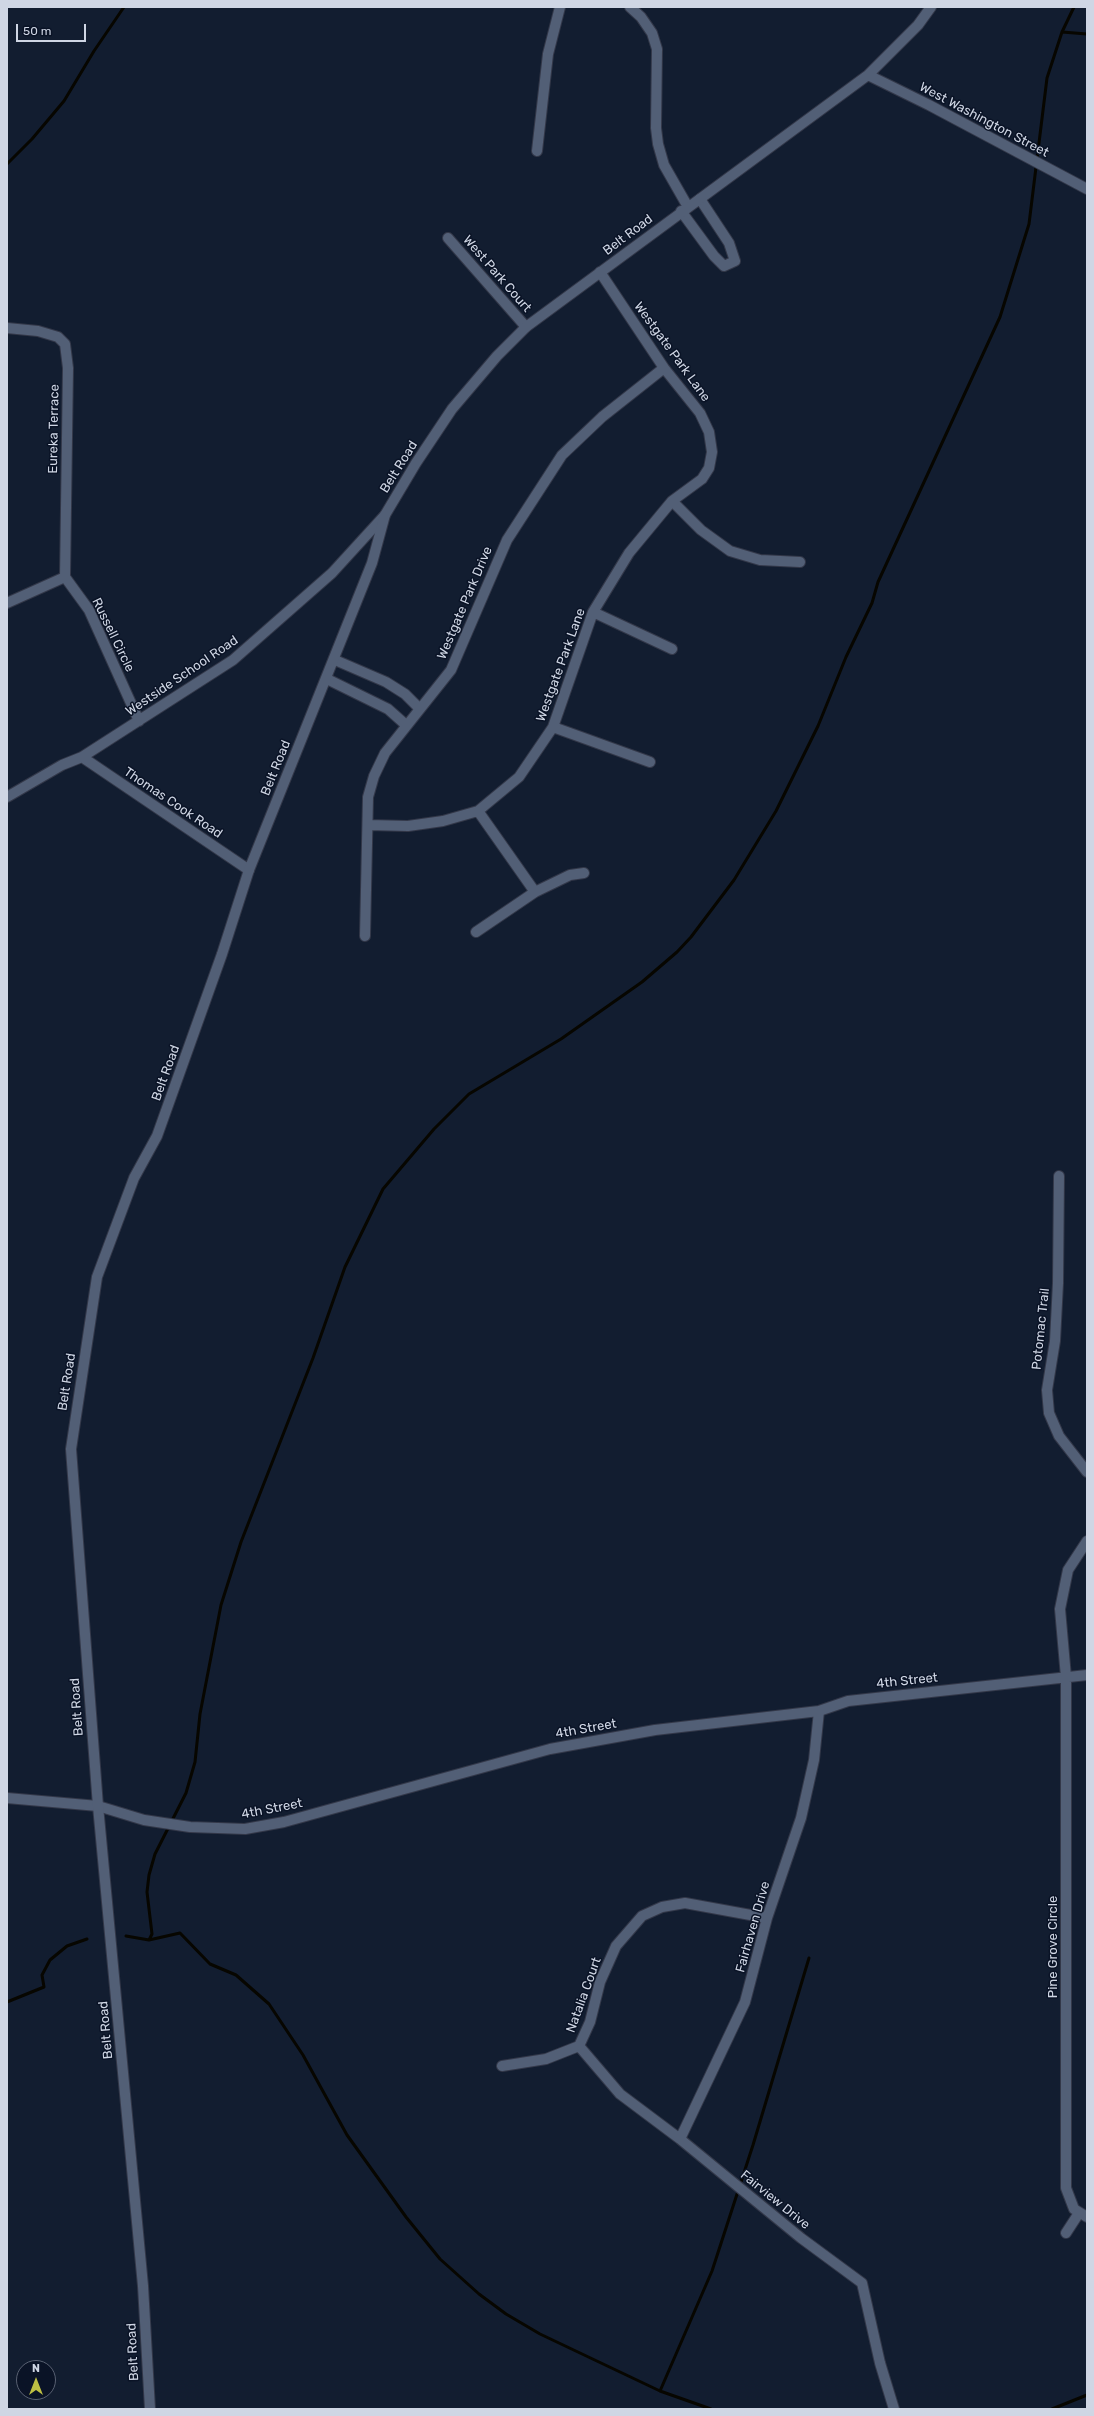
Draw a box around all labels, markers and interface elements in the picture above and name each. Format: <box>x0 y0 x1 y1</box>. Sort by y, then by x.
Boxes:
scale bar <box>18 16 88 42</box>
text: 50 m <box>23 24 51 38</box>
street label: West Washington Street <box>917 79 1051 161</box>
street label: Belt Road <box>600 211 656 259</box>
street label: West Park Court <box>459 232 535 316</box>
street label: Westgate Park Lane <box>631 299 713 405</box>
street label: Eureka Terrace <box>45 384 63 474</box>
street label: Belt Road <box>377 438 421 496</box>
street label: Westgate Park Drive <box>434 544 496 662</box>
street label: Russell Circle <box>88 595 138 675</box>
street label: Westgate Park Lane <box>533 606 589 724</box>
street label: Westside School Road <box>123 633 241 719</box>
street label: Belt Road <box>258 738 294 798</box>
street label: Thomas Cook Road <box>121 764 225 842</box>
street label: Belt Road <box>149 1043 183 1103</box>
street label: Potomac Trail <box>1029 1287 1053 1371</box>
street label: Belt Road <box>55 1352 79 1412</box>
street label: 4th Street <box>875 1670 939 1692</box>
street label: Belt Road <box>67 1677 87 1737</box>
street label: 4th Street <box>554 1716 618 1742</box>
street label: 4th Street <box>240 1795 304 1823</box>
street label: Fairhaven Drive <box>733 1880 773 1974</box>
street label: Pine Grove Circle <box>1045 1896 1061 1998</box>
street label: Natalia Court <box>563 1955 605 2035</box>
street label: Belt Road <box>96 2000 116 2060</box>
street label: Fairview Drive <box>737 2167 813 2233</box>
street label: Belt Road <box>124 2323 142 2381</box>
north arrow <box>16 2360 56 2400</box>
text: N <box>32 2362 40 2375</box>

